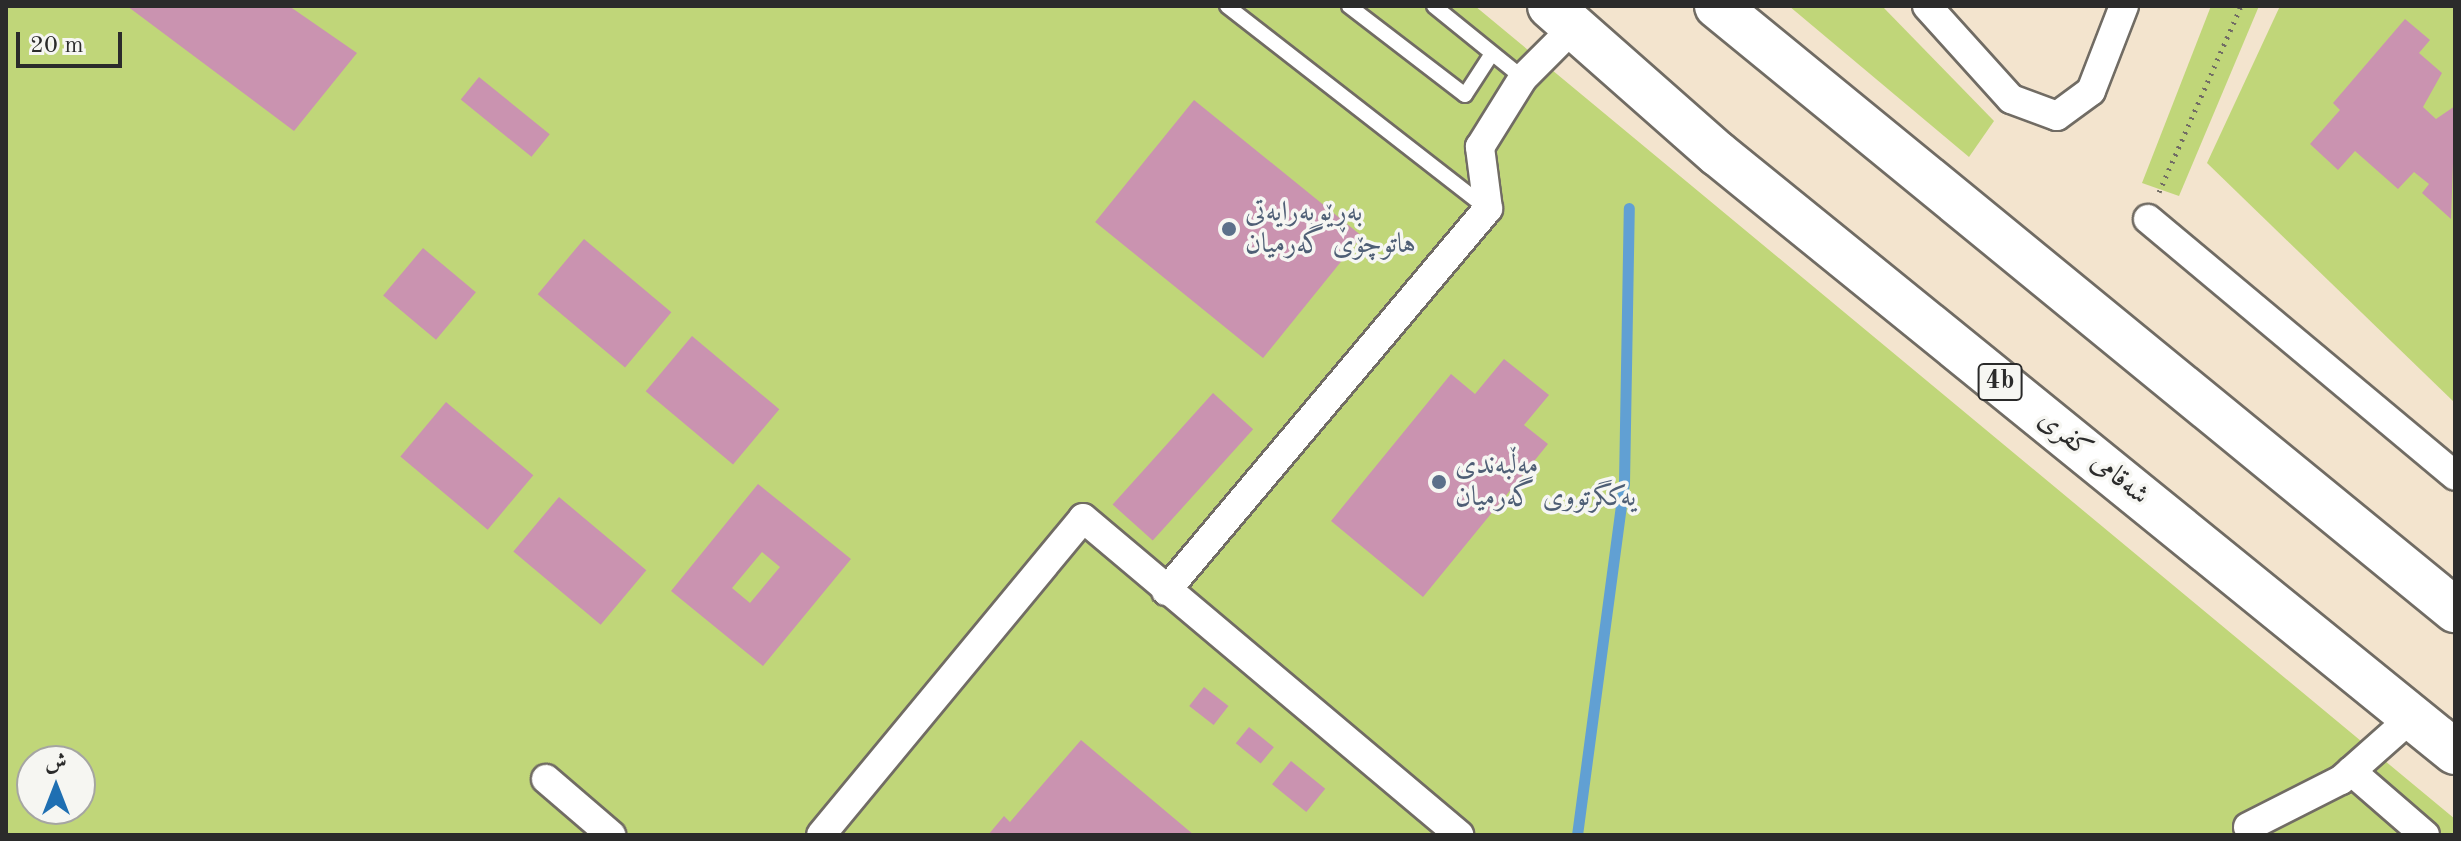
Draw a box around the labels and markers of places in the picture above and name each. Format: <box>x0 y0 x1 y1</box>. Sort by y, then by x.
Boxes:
place label: بەڕێوبەرایەتی هاتوچۆی گەرمیان <box>1245 196 1416 262</box>
marker: بەڕێوبەرایەتی هاتوچۆی گەرمیان <box>1220 220 1238 238</box>
place label: مەڵبەندی یەکگرتووی گەرمیان <box>1455 449 1636 515</box>
marker: مەڵبەندی یەکگرتووی گەرمیان <box>1430 473 1448 491</box>

